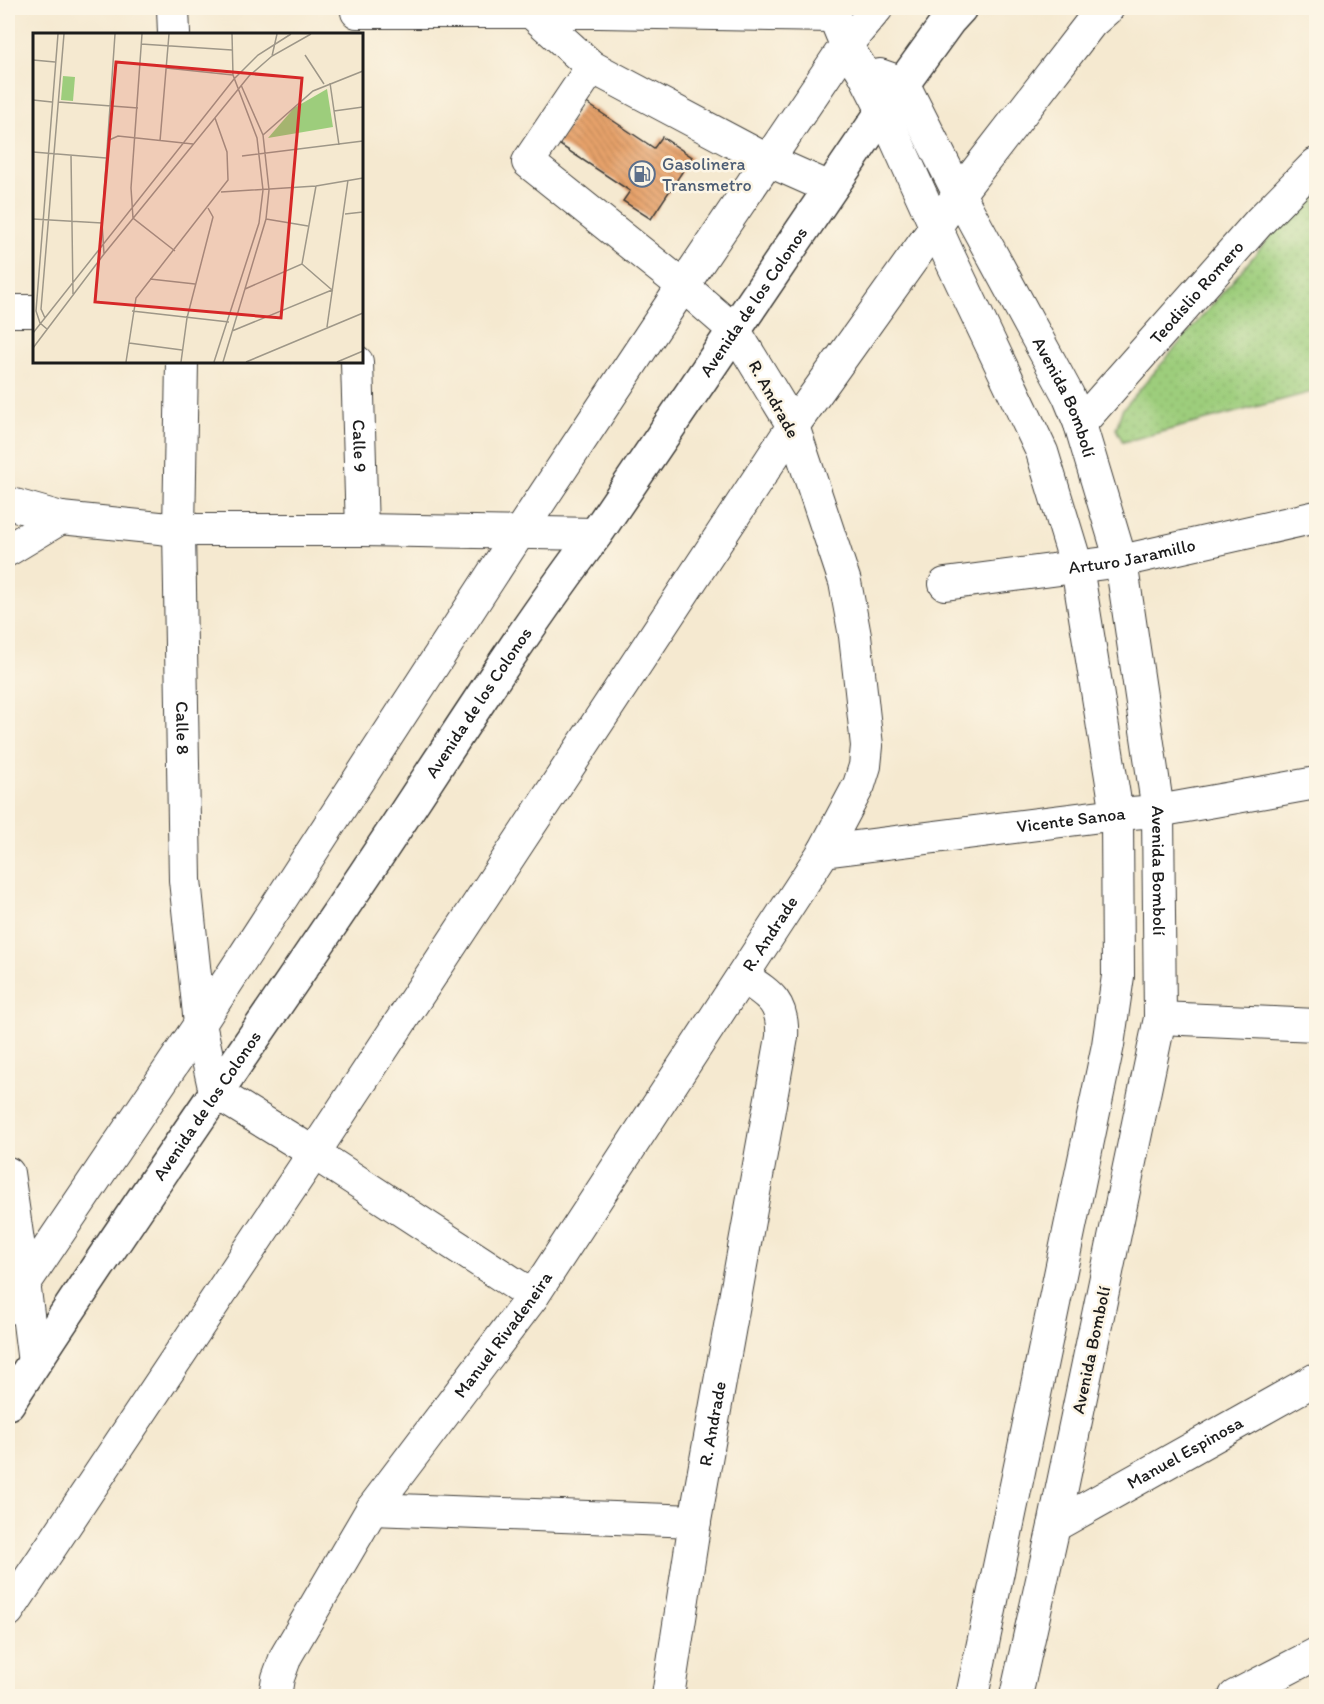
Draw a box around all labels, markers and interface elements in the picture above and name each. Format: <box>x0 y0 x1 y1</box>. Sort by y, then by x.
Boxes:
inset map <box>33 33 363 363</box>
place label: Gasolinera Transmetro <box>662 153 752 196</box>
fuel station icon: Gasolinera Transmetro <box>627 159 657 189</box>
street label: Avenida de los Colonos <box>695 223 812 381</box>
street label: Teodislio Romero <box>1145 236 1248 349</box>
street label: Avenida Bombolí <box>1028 333 1100 460</box>
street label: R. Andrade <box>744 356 804 442</box>
street label: Calle 9 <box>348 419 371 473</box>
street label: Arturo Jaramillo <box>1067 534 1198 579</box>
street label: Avenida de los Colonos <box>421 623 537 782</box>
street label: Calle 8 <box>171 701 194 755</box>
street label: Vicente Sanoa <box>1015 802 1127 838</box>
street label: Avenida Bombolí <box>1147 806 1170 936</box>
street label: R. Andrade <box>737 892 803 975</box>
street label: Avenida de los Colonos <box>148 1026 266 1185</box>
street label: Manuel Rivadeneira <box>449 1267 557 1402</box>
street label: Avenida Bombolí <box>1067 1284 1115 1416</box>
street label: R. Andrade <box>694 1379 731 1468</box>
street label: Manuel Espinosa <box>1123 1411 1247 1494</box>

